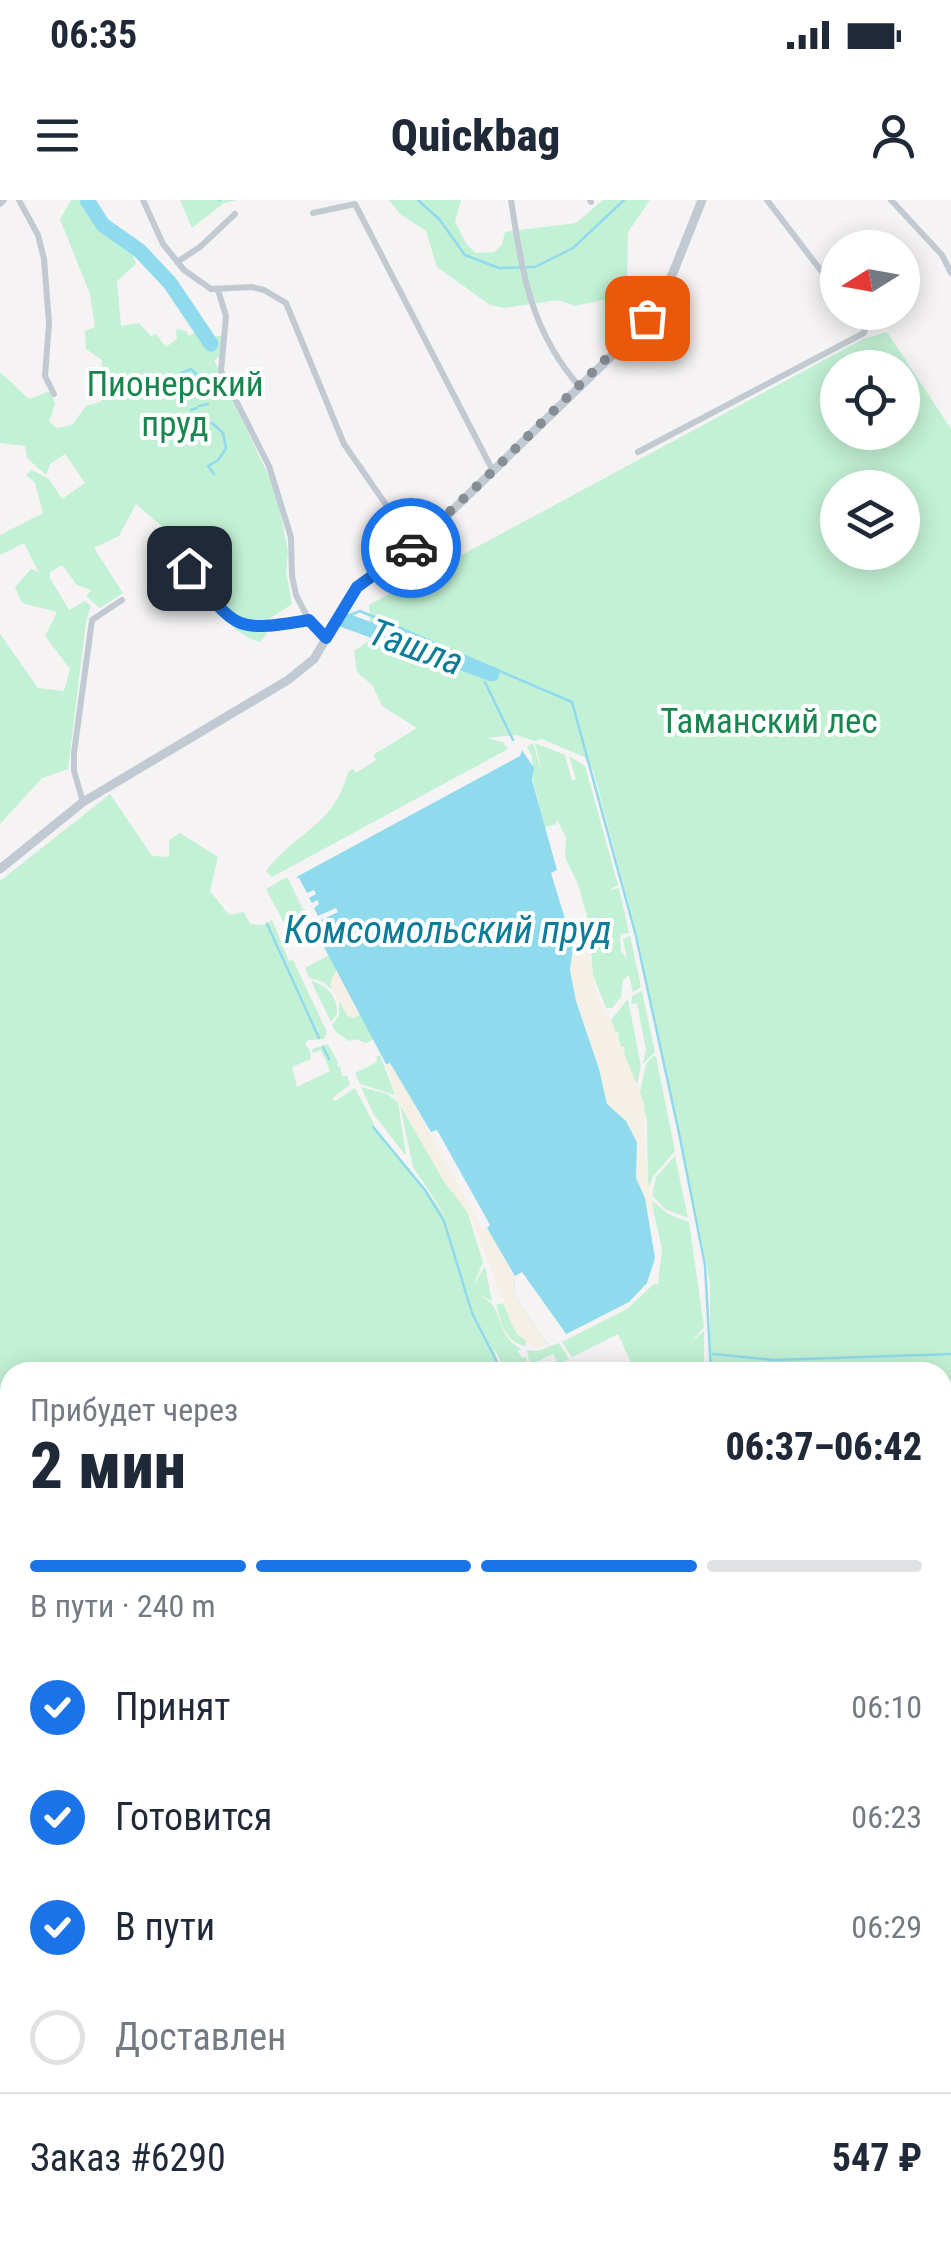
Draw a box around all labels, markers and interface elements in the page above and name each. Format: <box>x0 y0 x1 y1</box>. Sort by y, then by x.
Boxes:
text: 06:35 <box>50 13 137 57</box>
icon: menu <box>30 108 85 163</box>
icon: person <box>866 108 921 163</box>
text: Quickbag <box>391 109 560 162</box>
north arrow <box>820 230 920 330</box>
map controls <box>820 230 920 570</box>
pin <box>605 276 690 361</box>
icon: bag <box>620 291 675 346</box>
button: locate <box>820 350 920 450</box>
park label: Пионерский пруд <box>86 364 264 445</box>
button: layers <box>820 470 920 570</box>
courier <box>361 498 461 598</box>
icon: car <box>384 521 439 576</box>
pin <box>147 526 232 611</box>
icon: home <box>162 541 217 596</box>
water label: Ташла <box>363 610 469 684</box>
park label: Таманский лес <box>660 701 878 742</box>
water label: Комсомольский пруд <box>284 908 612 952</box>
text: Прибудет через <box>30 1391 238 1429</box>
text: 06:37–06:42 <box>725 1425 922 1469</box>
text: 2 мин <box>30 1428 186 1504</box>
text: В пути · 240 m <box>30 1587 216 1625</box>
icon: check <box>30 1680 85 1735</box>
text: Принят <box>115 1685 231 1729</box>
text: 06:10 <box>851 1688 922 1726</box>
icon: check <box>30 1790 85 1845</box>
text: Готовится <box>115 1795 272 1839</box>
text: 06:23 <box>851 1798 922 1836</box>
icon: check <box>30 1900 85 1955</box>
text: В пути <box>115 1905 215 1949</box>
text: 06:29 <box>851 1908 922 1946</box>
text: Доставлен <box>115 2015 286 2059</box>
text: Заказ #6290 <box>30 2136 226 2180</box>
text: 547 ₽ <box>832 2136 922 2180</box>

